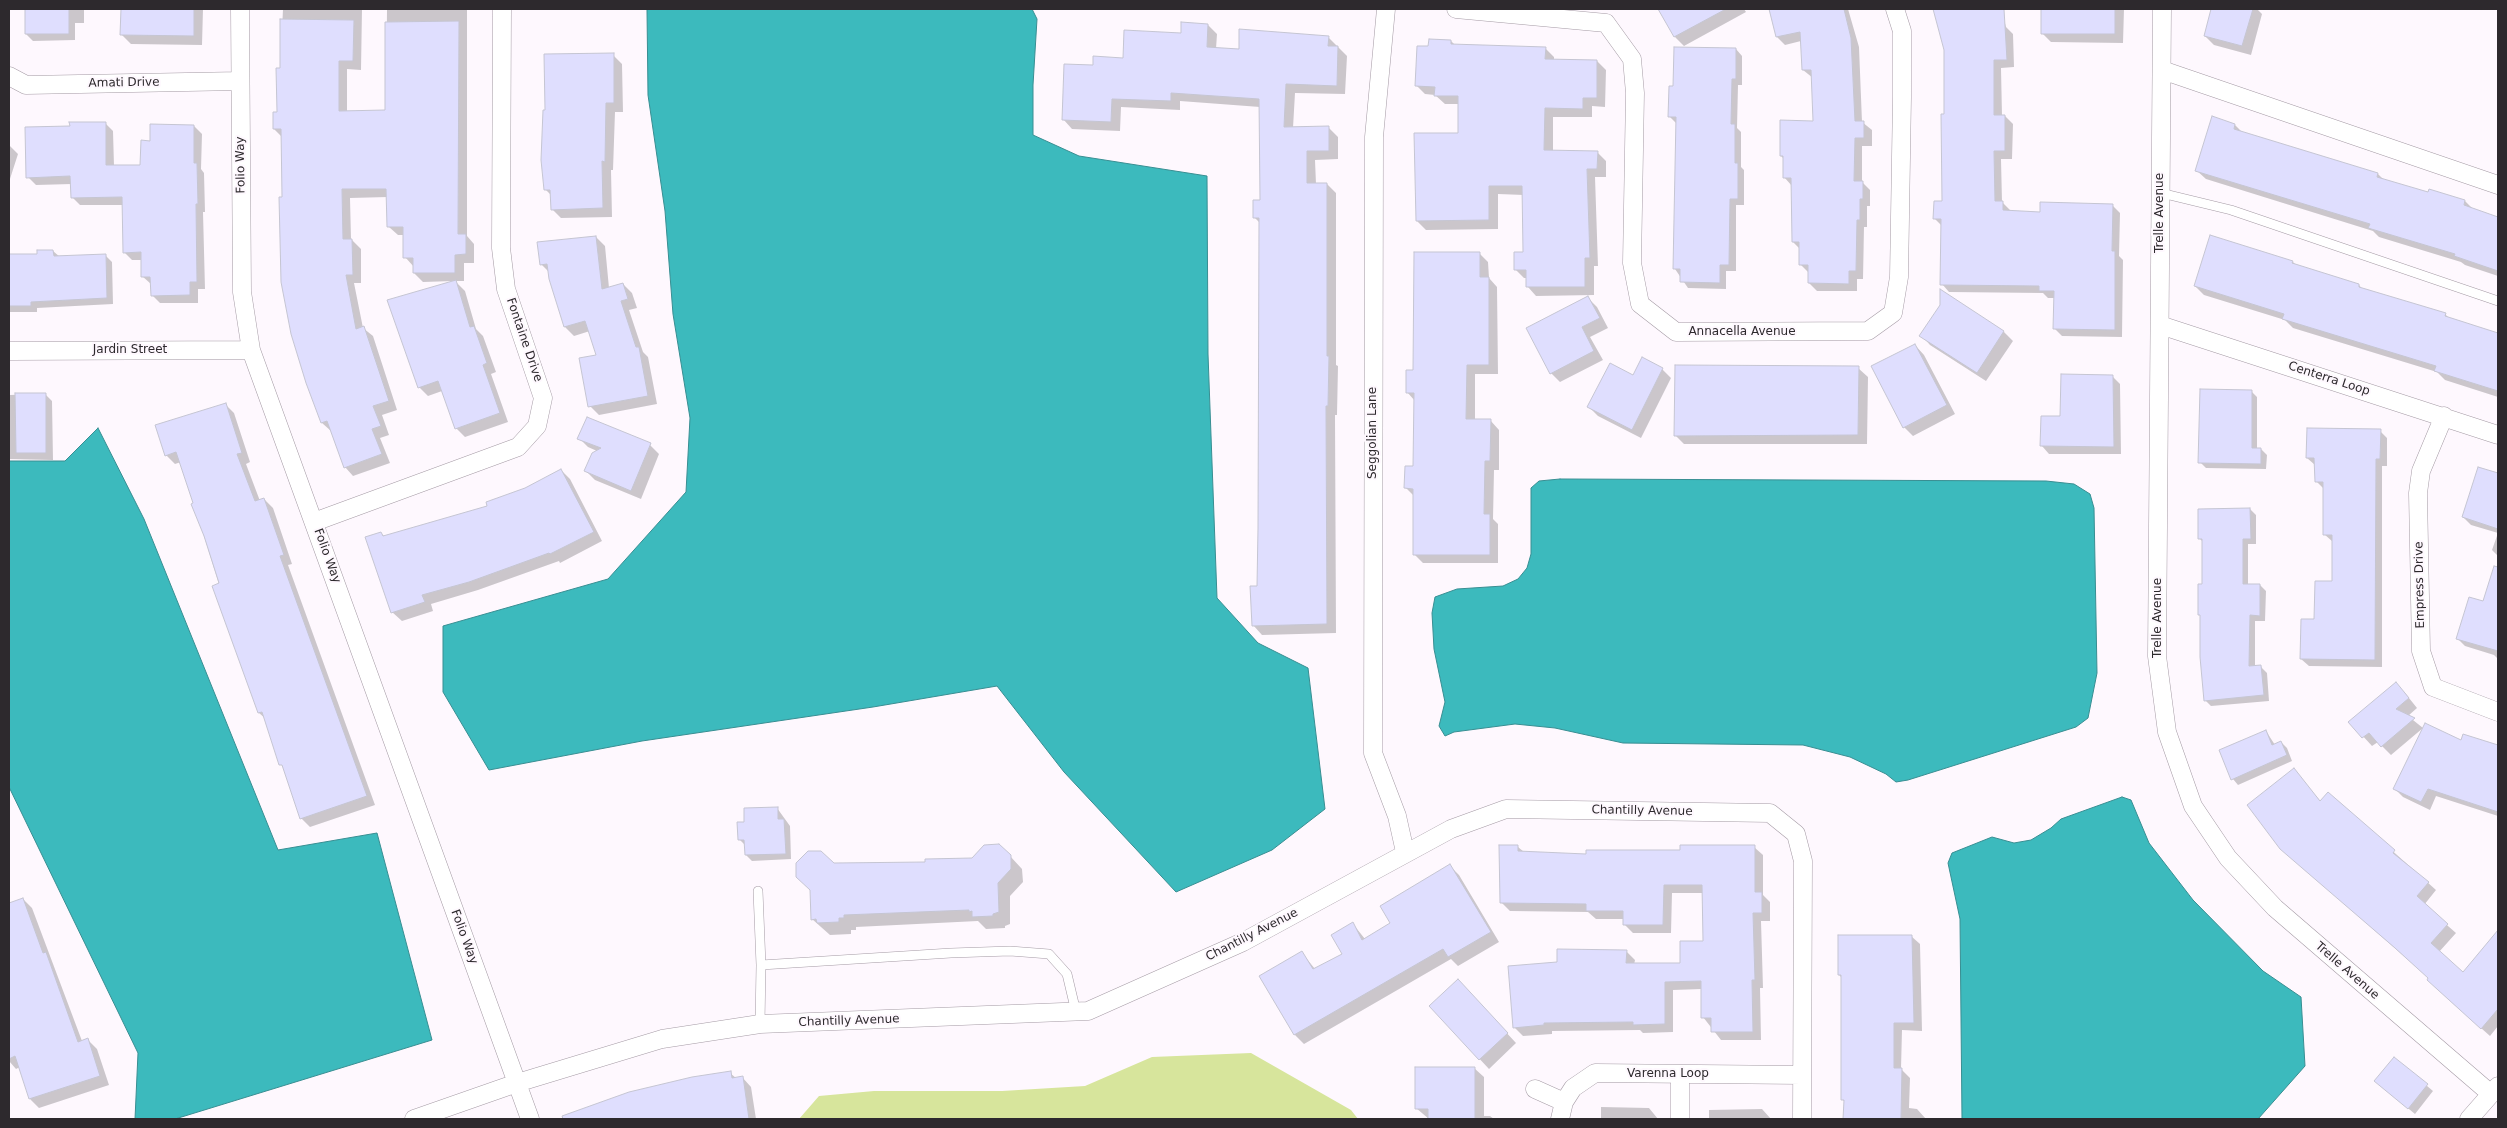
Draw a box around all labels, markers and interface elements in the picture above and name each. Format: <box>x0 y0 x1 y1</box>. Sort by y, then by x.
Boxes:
street label: Amati Drive <box>88 75 160 91</box>
street label: Folio Way <box>233 136 249 194</box>
street label: Trelle Avenue <box>2153 173 2167 253</box>
street label: Fontaine Drive <box>503 296 545 384</box>
street label: Annacella Avenue <box>1688 325 1796 339</box>
street label: Jardin Street <box>93 343 167 357</box>
street label: Centerra Loop <box>2286 359 2372 399</box>
street label: Seggolian Lane <box>1366 387 1380 479</box>
street label: Folio Way <box>310 527 344 585</box>
street label: Empress Drive <box>2412 541 2428 629</box>
street label: Trelle Avenue <box>2151 578 2165 658</box>
street label: Chantilly Avenue <box>1591 803 1693 819</box>
street label: Chantilly Avenue <box>1204 906 1300 964</box>
street label: Folio Way <box>447 908 481 966</box>
street label: Trelle Avenue <box>2312 939 2382 1003</box>
street label: Chantilly Avenue <box>798 1012 900 1030</box>
street label: Varenna Loop <box>1627 1067 1709 1081</box>

